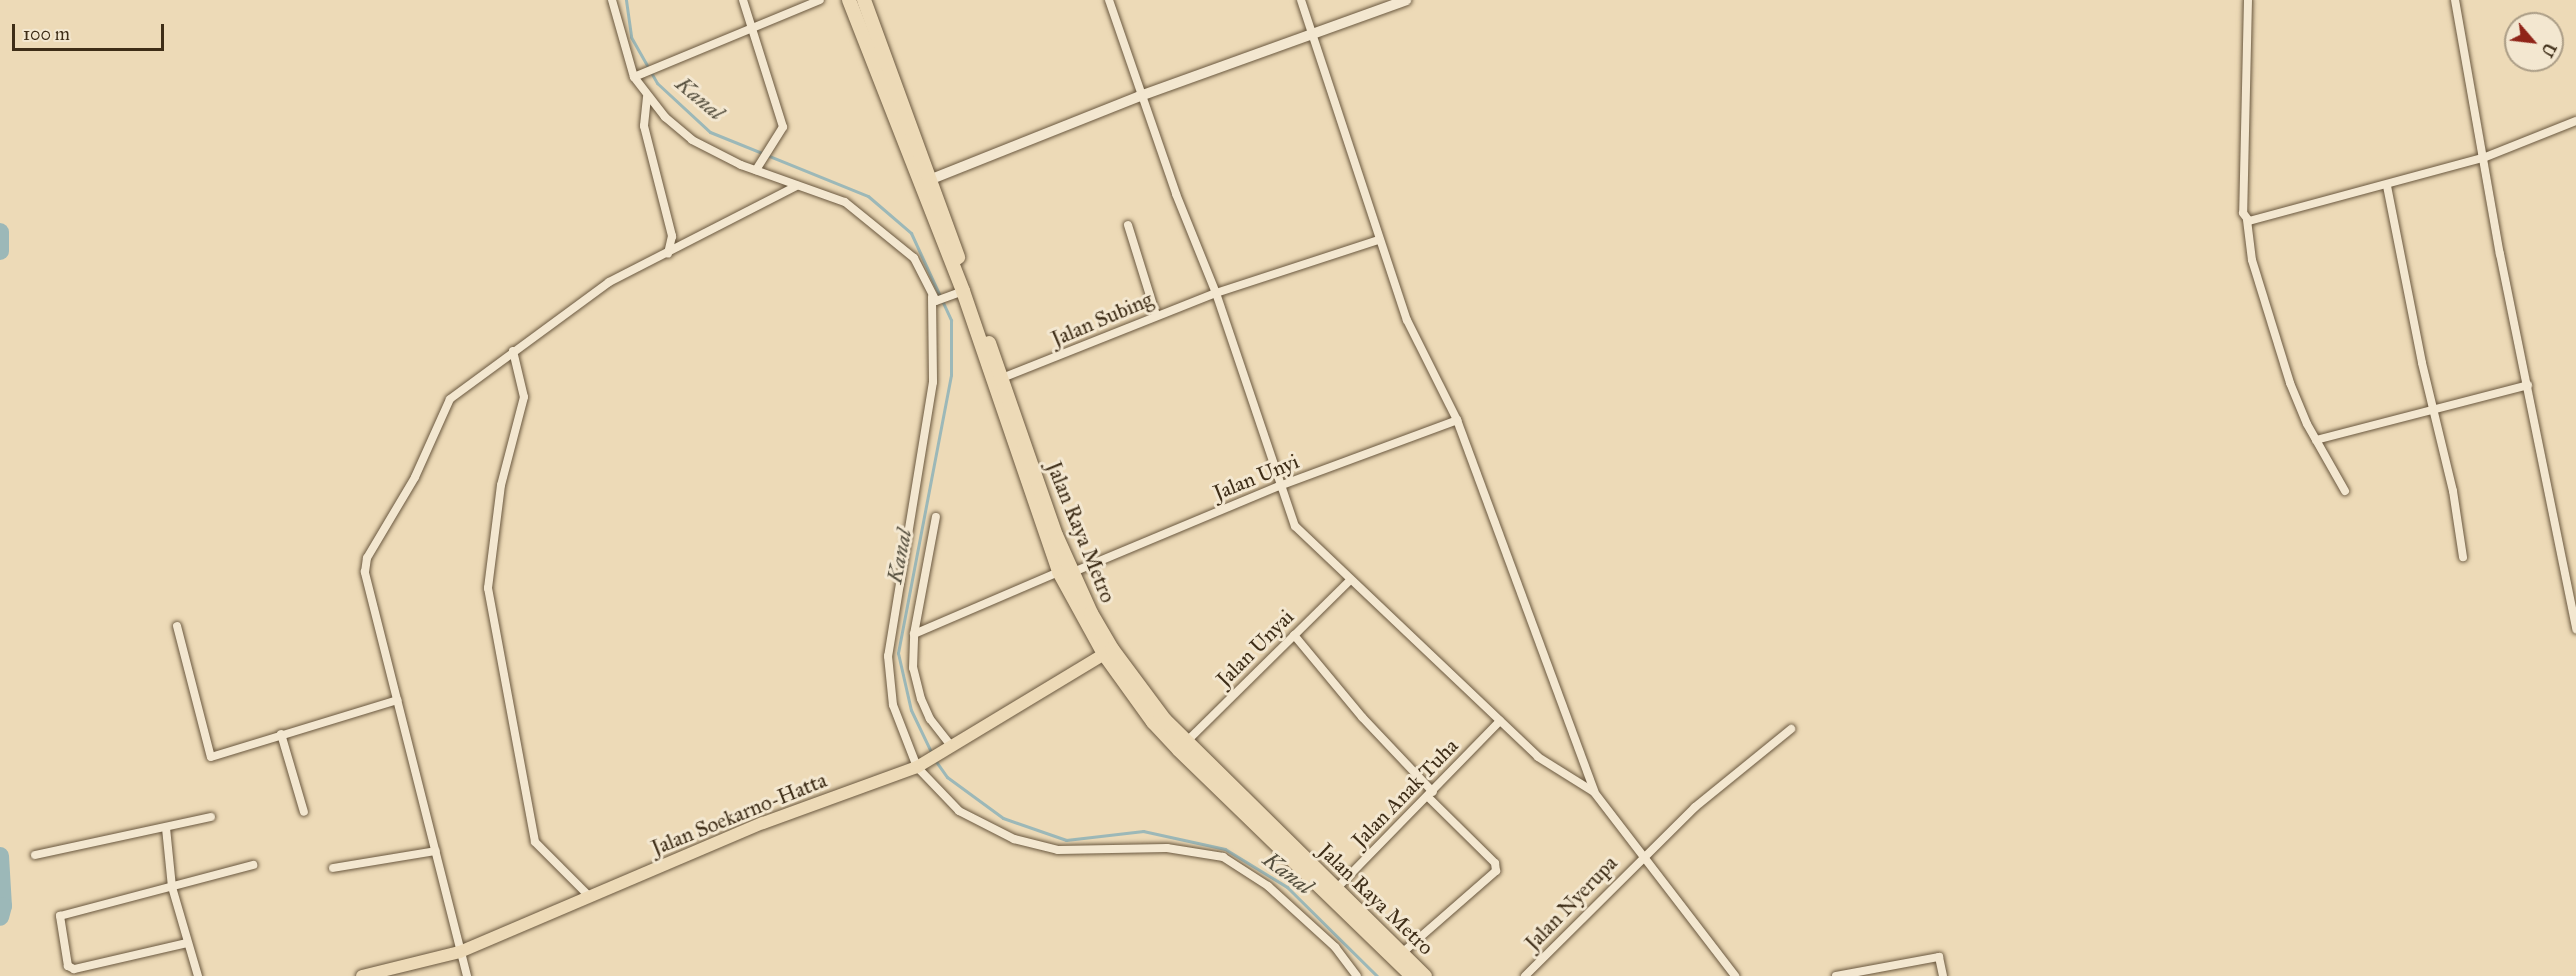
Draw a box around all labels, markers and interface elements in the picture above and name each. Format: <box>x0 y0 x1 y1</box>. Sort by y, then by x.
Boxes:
scale bar <box>15 12 166 50</box>
north arrow <box>2504 12 2564 72</box>
text: 100 m <box>23 23 70 45</box>
text: U <box>2537 40 2560 60</box>
water label: Kanal <box>671 70 729 126</box>
street label: Jalan Subing <box>1048 286 1156 352</box>
street label: Jalan Unyi <box>1210 448 1302 506</box>
street label: Jalan Raya Metro <box>1041 458 1121 606</box>
water label: Kanal <box>881 527 917 585</box>
street label: Jalan Unyai <box>1211 604 1299 692</box>
street label: Jalan Anak Tuha <box>1347 733 1463 853</box>
street label: Jalan Soekarno-Hatta <box>648 767 830 861</box>
street label: Jalan Raya Metro <box>1313 838 1439 960</box>
water label: Kanal <box>1258 846 1318 900</box>
street label: Jalan Nyerupa <box>1520 851 1622 955</box>

